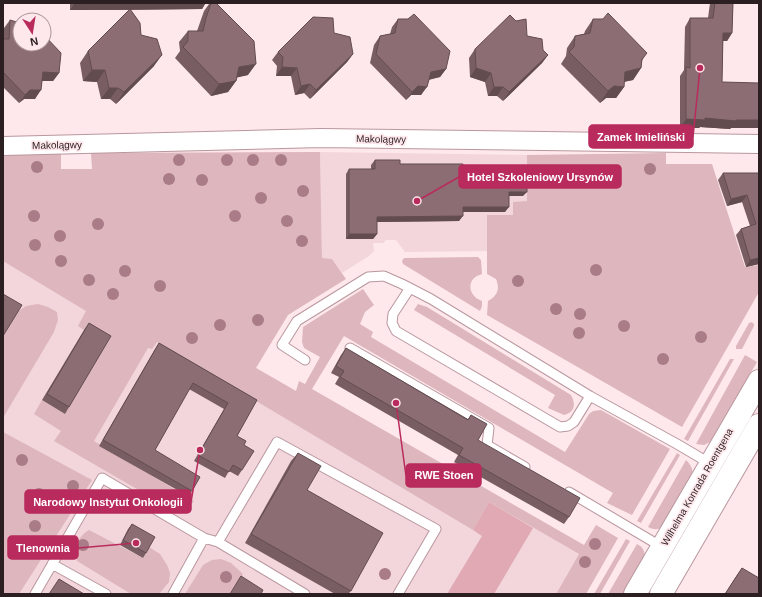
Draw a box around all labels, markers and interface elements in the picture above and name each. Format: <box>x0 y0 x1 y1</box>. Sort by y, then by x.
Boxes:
north arrow <box>12 12 52 52</box>
text: N <box>29 35 39 48</box>
callout: Zamek Imieliński <box>589 125 693 148</box>
text: Zamek Imieliński <box>597 131 685 143</box>
street label: Makolągwy <box>356 133 406 145</box>
street label: Makolągwy <box>32 139 82 151</box>
callout: Hotel Szkoleniowy Ursynów <box>459 165 621 188</box>
text: Hotel Szkoleniowy Ursynów <box>467 171 613 183</box>
street label: Wilhelma Konrada Roentgena <box>659 426 735 548</box>
callout: RWE Stoen <box>406 464 481 487</box>
text: RWE Stoen <box>414 469 474 481</box>
callout: Narodowy Instytut Onkologii <box>25 490 191 513</box>
text: Narodowy Instytut Onkologii <box>33 496 183 508</box>
callout: Tlenownia <box>8 536 78 559</box>
text: Tlenownia <box>16 542 71 554</box>

